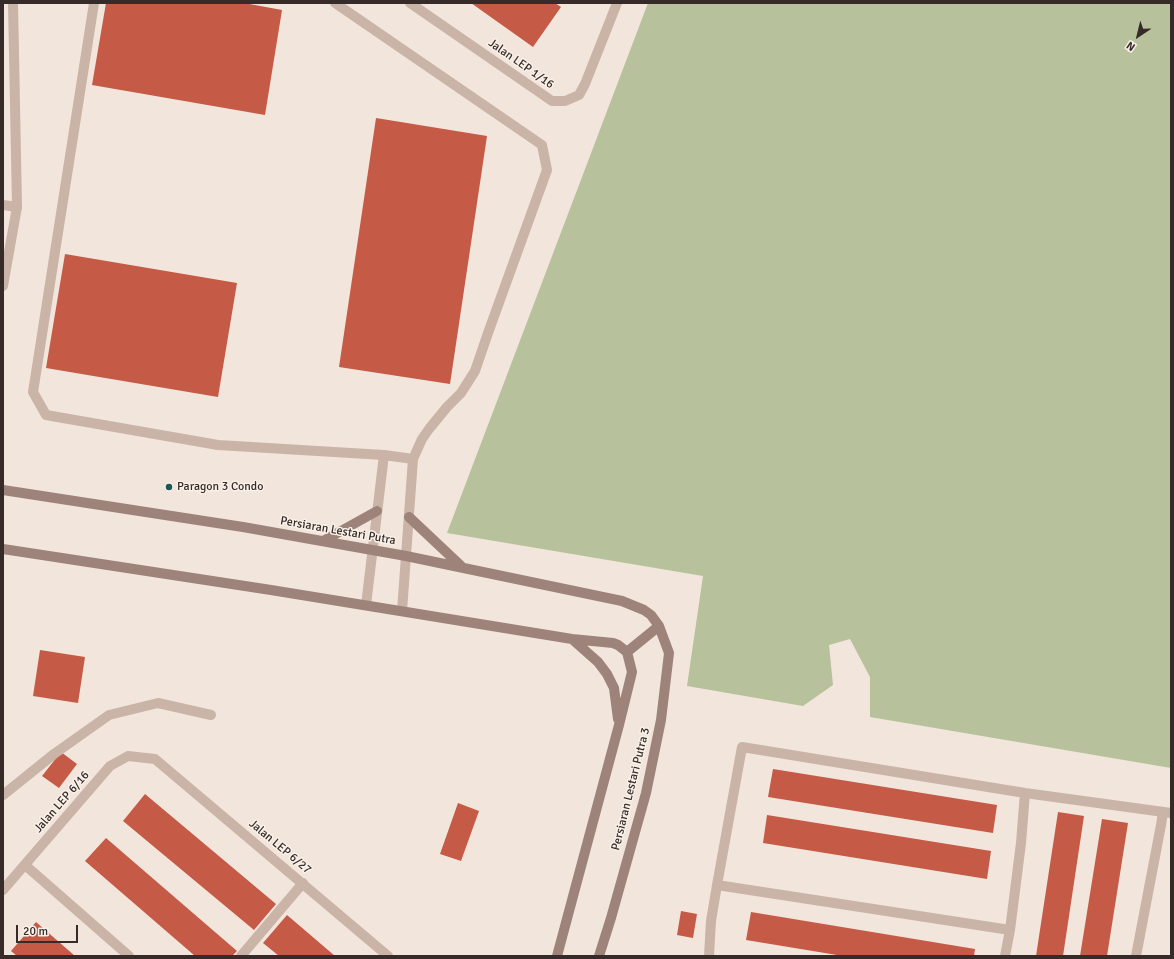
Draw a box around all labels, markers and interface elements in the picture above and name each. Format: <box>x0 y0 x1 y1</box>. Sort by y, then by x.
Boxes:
north arrow <box>1118 16 1158 56</box>
street label: Jalan LEP 1/16 <box>485 36 557 92</box>
text: N <box>1124 39 1138 54</box>
place label: Paragon 3 Condo <box>177 480 263 494</box>
marker: Paragon 3 Condo <box>164 482 174 492</box>
street label: Persiaran Lestari Putra <box>279 514 397 548</box>
street label: Persiaran Lestari Putra 3 <box>609 726 653 852</box>
street label: Jalan LEP 6/16 <box>31 768 93 836</box>
street label: Jalan LEP 6/27 <box>246 817 314 877</box>
scale bar <box>18 917 80 943</box>
text: 20 m <box>23 924 48 939</box>

